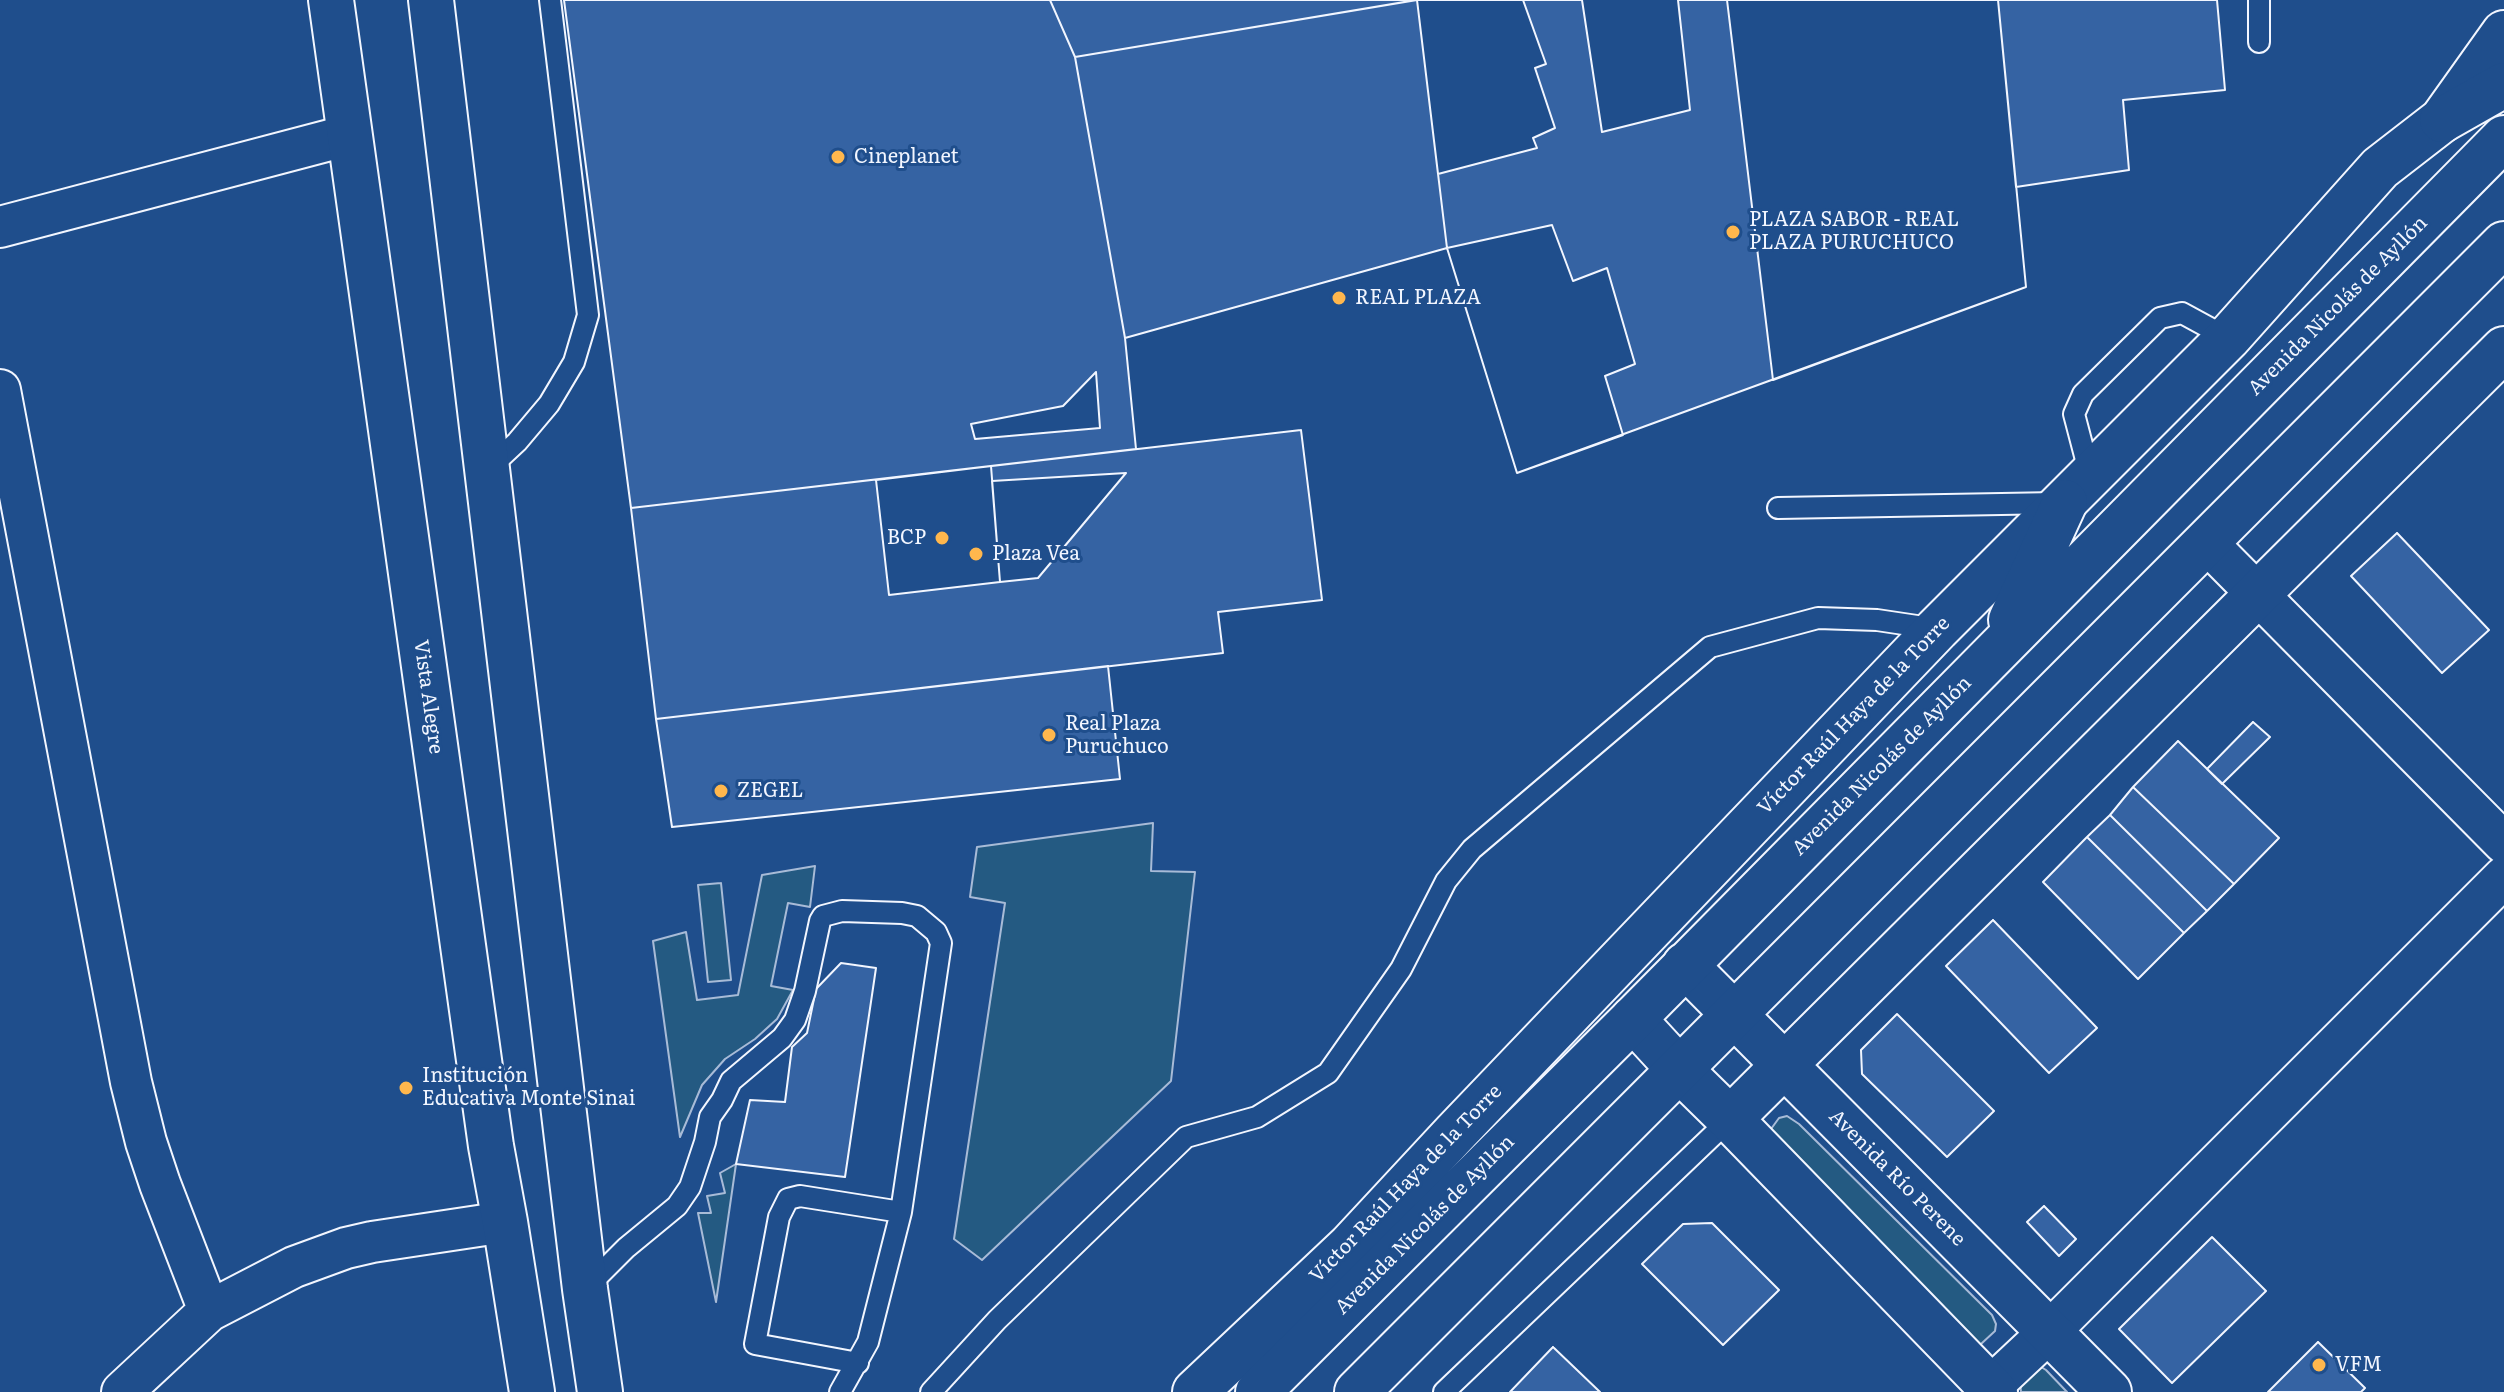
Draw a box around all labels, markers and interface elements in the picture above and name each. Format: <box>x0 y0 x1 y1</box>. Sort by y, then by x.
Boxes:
place label: Cineplanet <box>854 145 959 169</box>
marker: Cineplanet <box>829 148 847 166</box>
place label: PLAZA SABOR - REAL PLAZA PURUCHUCO <box>1749 208 1959 255</box>
street label: Avenida Nicolás de Ayllón <box>2243 211 2433 401</box>
marker: PLAZA SABOR - REAL PLAZA PURUCHUCO <box>1724 223 1742 241</box>
place label: REAL PLAZA <box>1355 286 1481 310</box>
marker: REAL PLAZA <box>1330 289 1348 307</box>
place label: BCP <box>887 526 926 550</box>
marker: BCP <box>933 529 951 547</box>
place label: Plaza Vea <box>992 542 1080 566</box>
marker: Plaza Vea <box>967 545 985 563</box>
street label: Víctor Raúl Haya de la Torre <box>1753 612 1955 820</box>
street label: Vista Alegre <box>408 638 448 756</box>
street label: Avenida Nicolás de Ayllón <box>1787 671 1977 861</box>
place label: Real Plaza Puruchuco <box>1065 712 1169 759</box>
marker: Real Plaza Puruchuco <box>1040 726 1058 744</box>
place label: ZEGEL <box>737 779 803 803</box>
marker: ZEGEL <box>712 782 730 800</box>
place label: Institución Educativa Monte Sinai <box>422 1064 635 1111</box>
marker: Institución Educativa Monte Sinai <box>397 1079 415 1097</box>
street label: Víctor Raúl Haya de la Torre <box>1305 1080 1507 1288</box>
street label: Avenida Río Perene <box>1824 1105 1970 1251</box>
street label: Avenida Nicolás de Ayllón <box>1330 1130 1520 1320</box>
place label: VFM <box>2335 1353 2382 1377</box>
marker: VFM <box>2310 1356 2328 1374</box>

